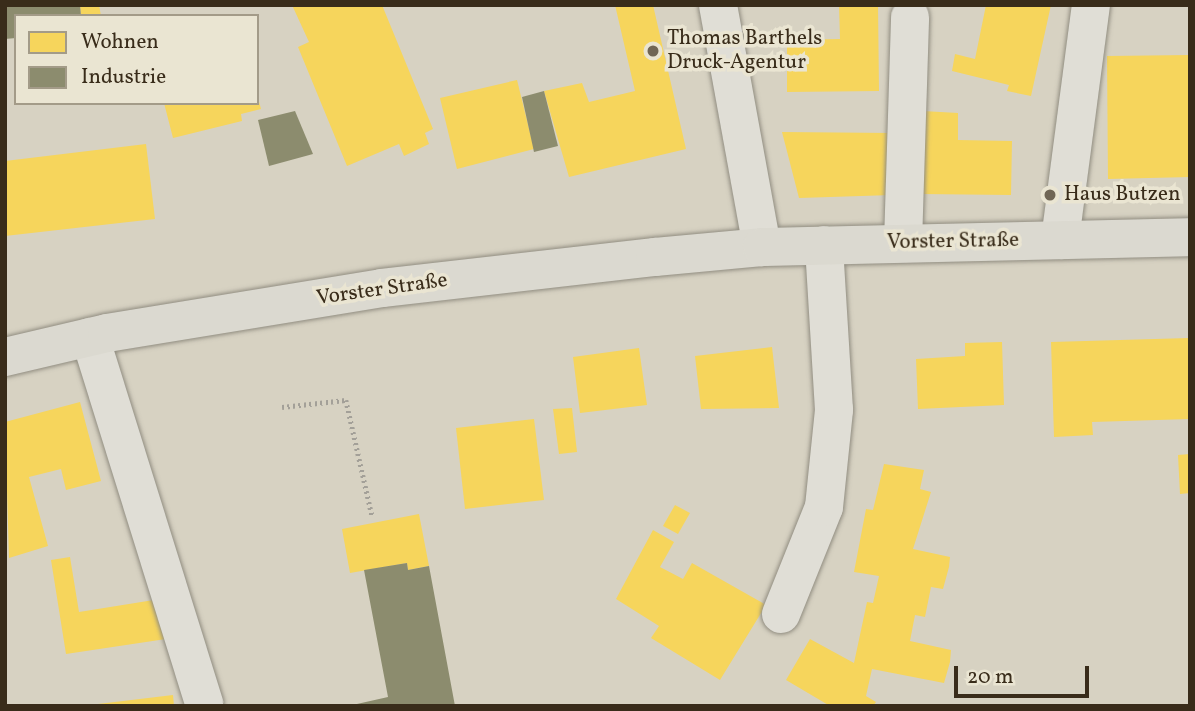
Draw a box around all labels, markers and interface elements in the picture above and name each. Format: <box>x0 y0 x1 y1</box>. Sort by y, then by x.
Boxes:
legend <box>14 14 259 105</box>
place label: Thomas Barthels Druck-Agentur <box>667 26 822 76</box>
text: Wohnen <box>81 28 159 57</box>
marker: Thomas Barthels Druck-Agentur <box>645 43 661 59</box>
text: Industrie <box>81 63 166 92</box>
place label: Haus Butzen <box>1064 182 1181 208</box>
marker: Haus Butzen <box>1042 187 1058 203</box>
street label: Vorster Straße <box>887 228 1019 256</box>
street label: Vorster Straße <box>315 268 449 312</box>
scale bar <box>957 652 1092 696</box>
text: 20 m <box>967 663 1013 692</box>

